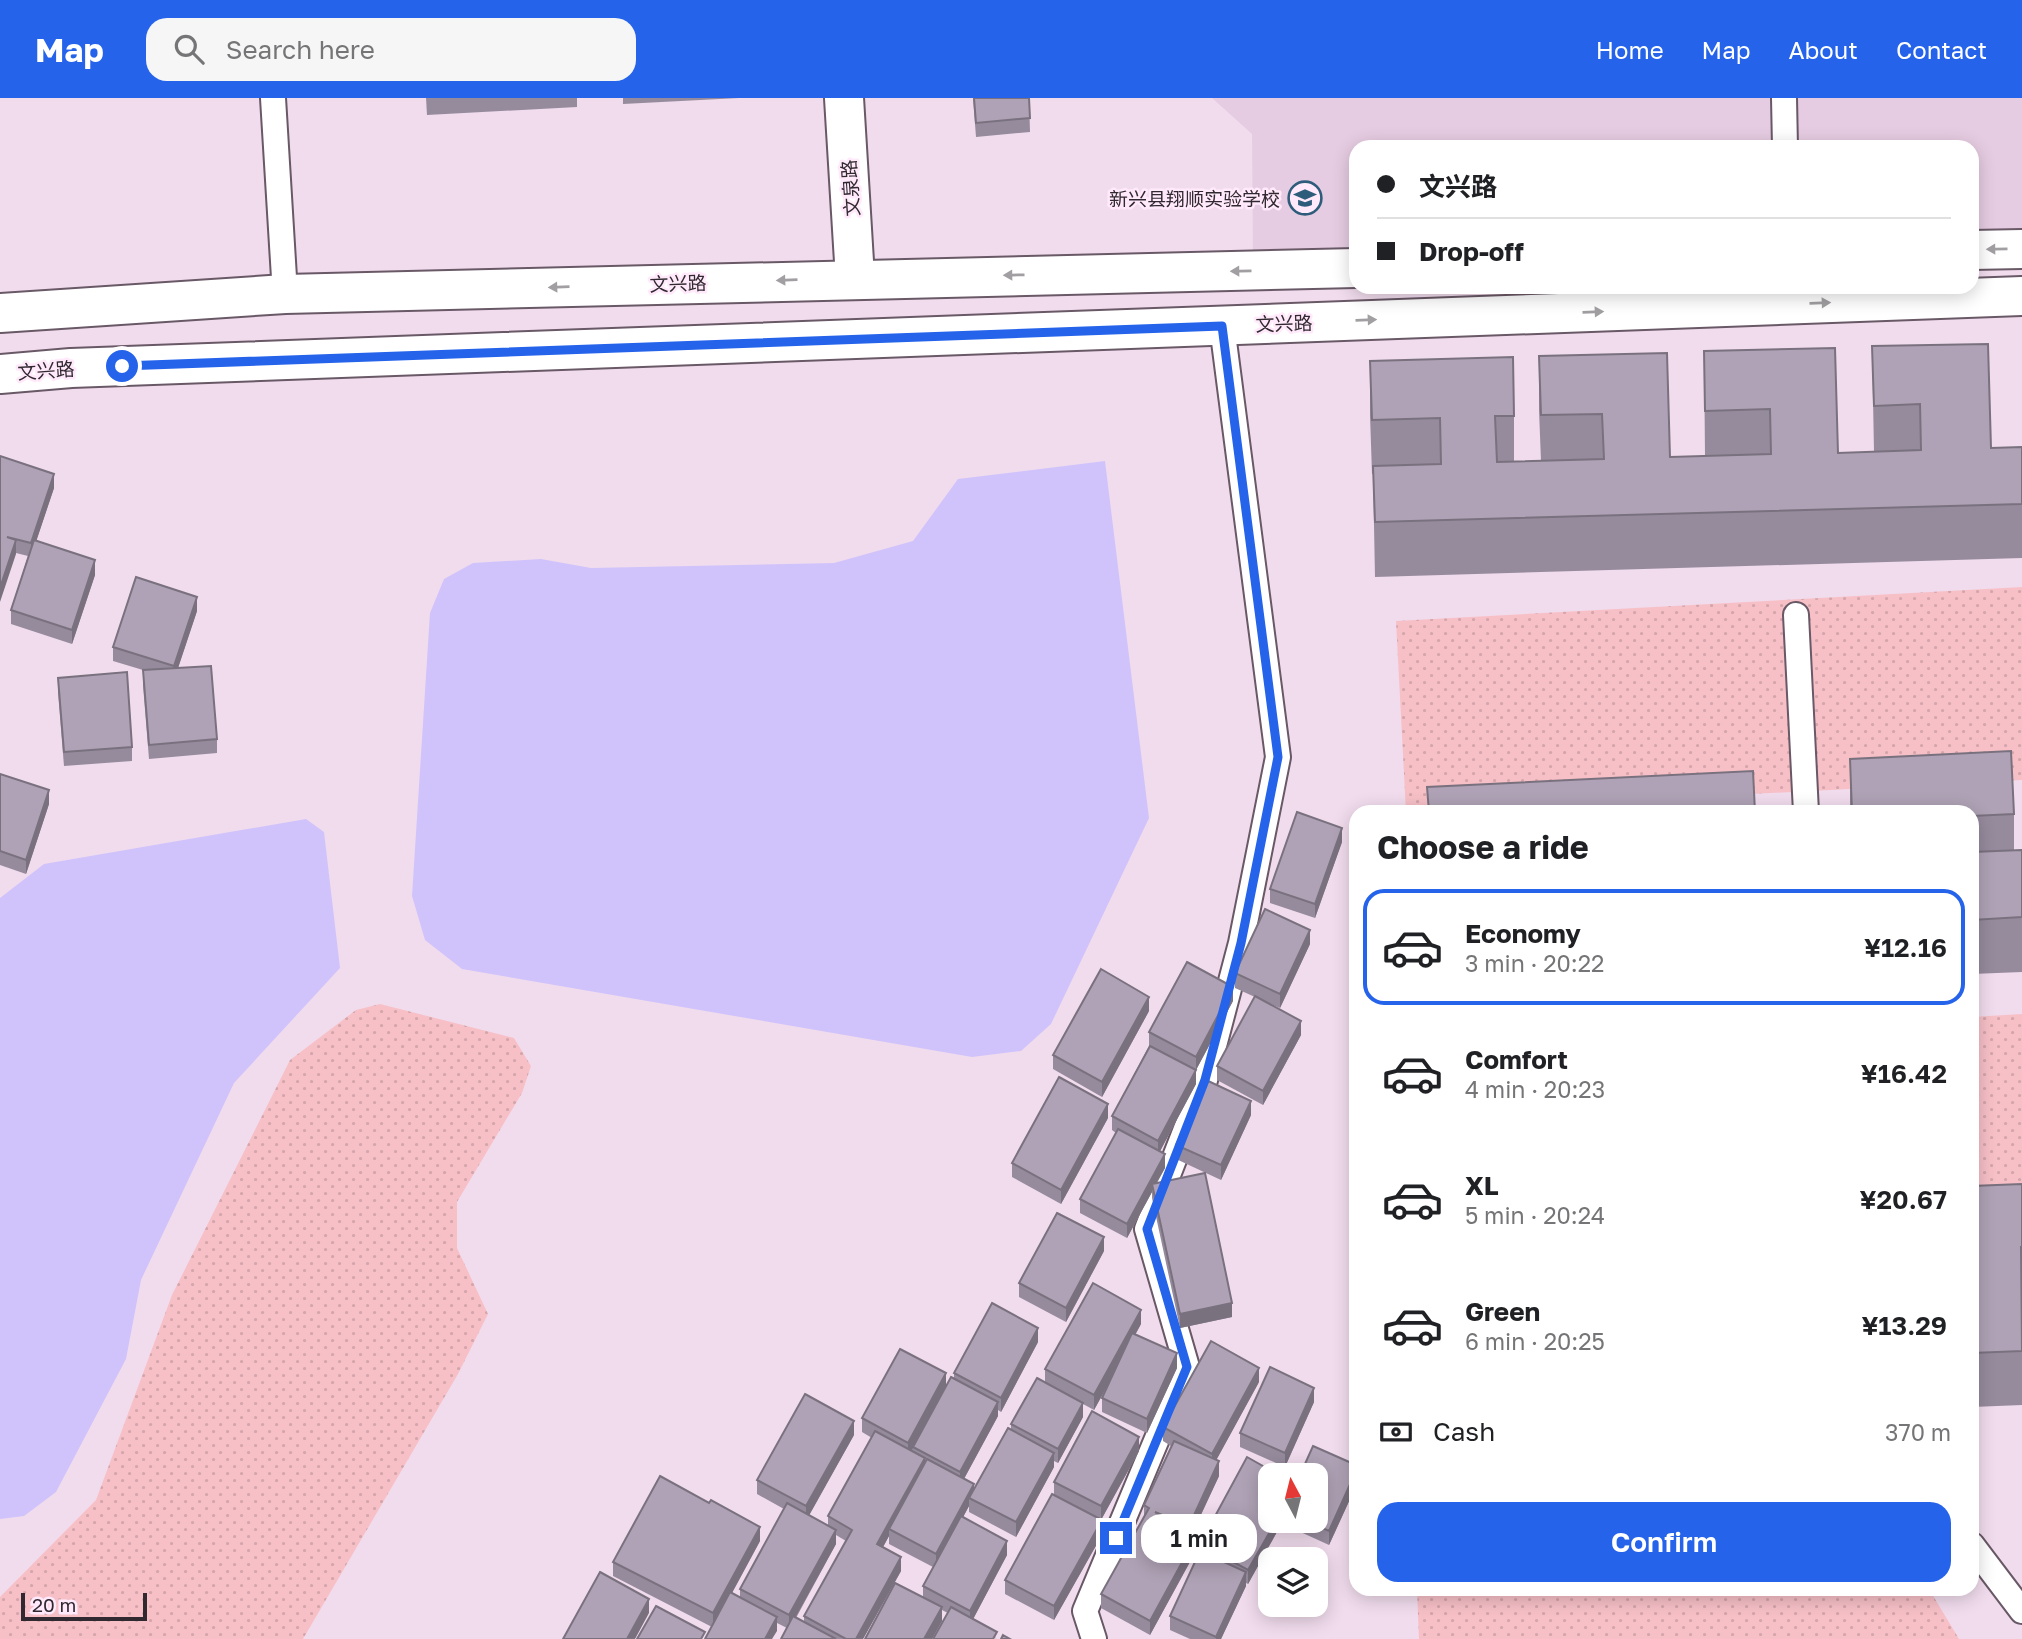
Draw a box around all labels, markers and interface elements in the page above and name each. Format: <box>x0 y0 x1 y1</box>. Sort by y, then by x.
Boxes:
search box <box>146 18 636 81</box>
text: Map <box>35 30 104 69</box>
icon: search <box>170 30 208 68</box>
text: Search here <box>226 34 375 65</box>
text: Home <box>1596 35 1664 64</box>
text: Map <box>1702 35 1751 64</box>
text: About <box>1789 35 1858 64</box>
text: Contact <box>1896 35 1987 64</box>
street label: 文泉路 <box>837 159 863 217</box>
text: 文兴路 <box>1419 171 1497 202</box>
school or university icon: 新兴县翔顺实验学校 <box>1286 179 1324 217</box>
place label: 新兴县翔顺实验学校 <box>1109 187 1280 210</box>
text: Drop-off <box>1419 236 1524 267</box>
one-way arrow <box>1986 244 2008 255</box>
one-way arrow <box>1230 265 1252 276</box>
one-way arrow <box>1003 269 1025 281</box>
street label: 文兴路 <box>649 271 707 295</box>
one-way arrow <box>775 274 797 286</box>
one-way arrow <box>548 281 570 292</box>
one-way arrow <box>1810 298 1832 309</box>
one-way arrow <box>1582 306 1604 317</box>
street label: 文兴路 <box>1255 311 1313 335</box>
one-way arrow <box>1355 314 1377 326</box>
route start <box>106 350 138 382</box>
street label: 文兴路 <box>17 357 75 383</box>
text: Choose a ride <box>1377 828 1589 866</box>
icon: car <box>1381 916 1444 979</box>
text: Economy <box>1465 918 1581 949</box>
text: ¥12.16 <box>1864 932 1947 963</box>
text: 3 min · 20:22 <box>1465 949 1604 977</box>
icon: car <box>1381 1042 1444 1105</box>
text: Comfort <box>1465 1044 1568 1075</box>
text: ¥16.42 <box>1861 1058 1947 1089</box>
text: 4 min · 20:23 <box>1465 1075 1605 1103</box>
icon: car <box>1381 1168 1444 1231</box>
text: XL <box>1465 1170 1499 1201</box>
text: ¥20.67 <box>1860 1184 1947 1215</box>
text: 5 min · 20:24 <box>1465 1201 1605 1229</box>
icon: car <box>1381 1294 1444 1357</box>
text: Green <box>1465 1296 1540 1327</box>
text: ¥13.29 <box>1861 1310 1947 1341</box>
text: 6 min · 20:25 <box>1465 1327 1605 1355</box>
icon: cash <box>1377 1413 1415 1451</box>
text: Cash <box>1433 1416 1495 1447</box>
text: 370 m <box>1885 1418 1951 1446</box>
north arrow <box>1258 1463 1328 1533</box>
map controls <box>1258 1463 1328 1617</box>
button: Confirm <box>1377 1502 1951 1582</box>
callout: 1 min <box>1140 1514 1256 1562</box>
route end <box>1100 1522 1132 1554</box>
text: 1 min <box>1170 1524 1228 1552</box>
button: layers <box>1258 1547 1328 1617</box>
scale bar <box>21 1590 147 1622</box>
text: 20 m <box>32 1593 76 1616</box>

